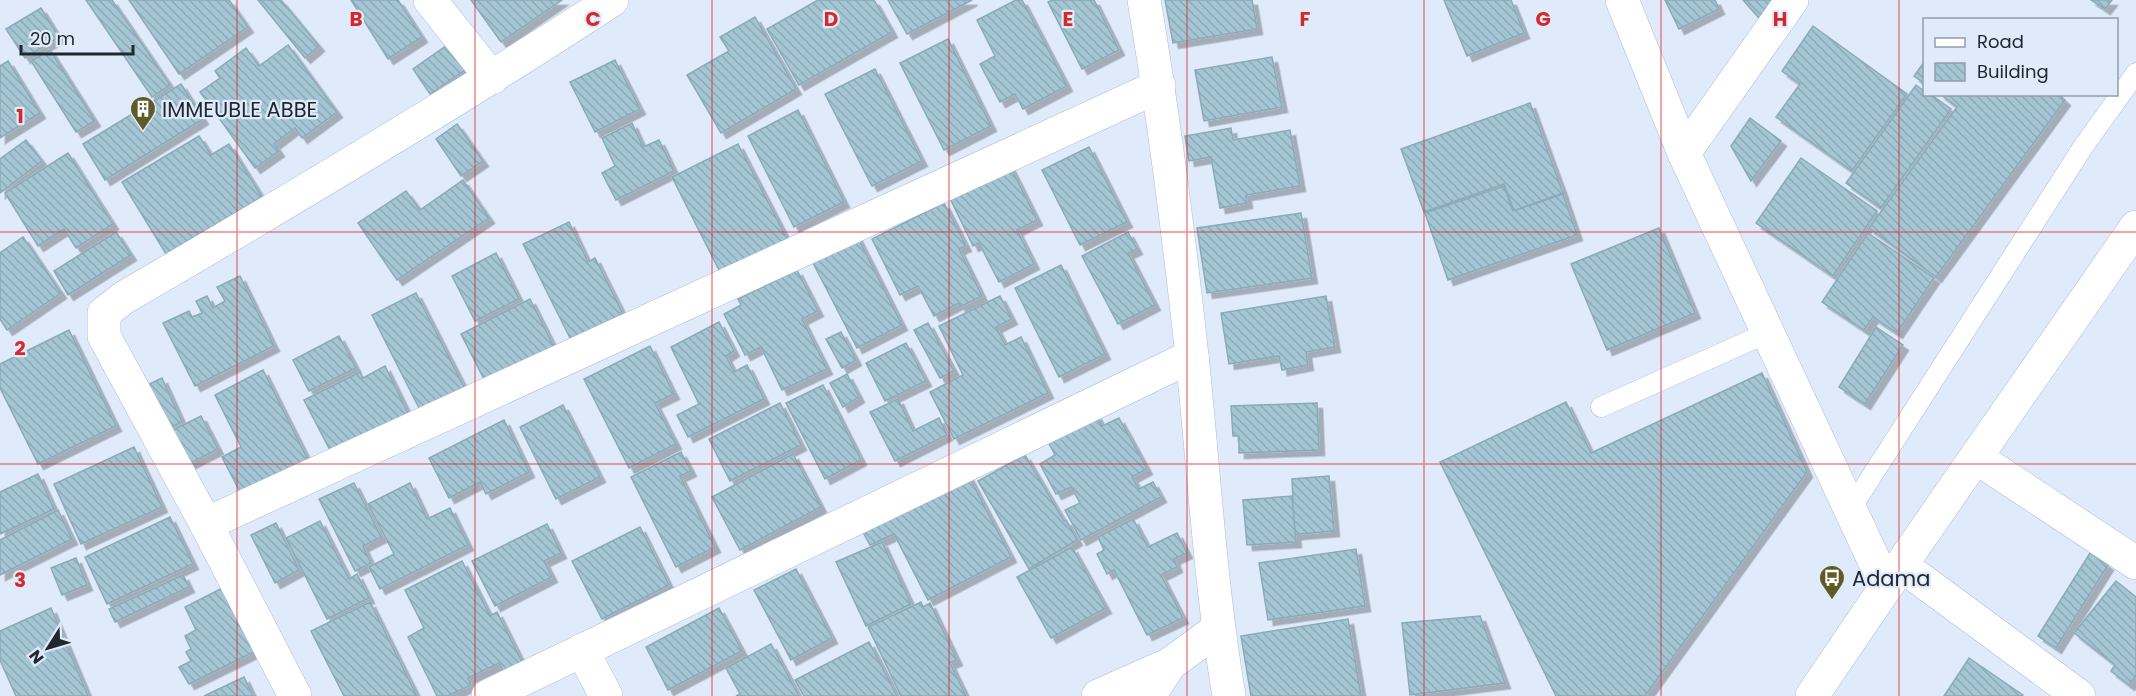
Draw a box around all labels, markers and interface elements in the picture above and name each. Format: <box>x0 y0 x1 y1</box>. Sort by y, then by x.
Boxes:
text: B <box>349 5 363 33</box>
text: C <box>585 5 601 33</box>
text: D <box>824 5 838 33</box>
text: E <box>1063 5 1073 33</box>
text: F <box>1300 5 1311 33</box>
text: G <box>1535 5 1551 33</box>
text: H <box>1773 5 1787 33</box>
scale bar <box>21 18 134 56</box>
legend <box>1923 18 2118 96</box>
text: 20 m <box>30 26 75 51</box>
text: Road <box>1977 29 2024 54</box>
text: Building <box>1977 59 2049 84</box>
building icon: IMMEUBLE ABBE <box>128 94 158 132</box>
place label: IMMEUBLE ABBE <box>162 95 317 124</box>
text: 1 <box>16 102 24 130</box>
text: 2 <box>14 334 26 362</box>
bus stop icon: Adama <box>1817 563 1847 601</box>
place label: Adama <box>1852 564 1930 593</box>
text: 3 <box>14 566 26 594</box>
north arrow <box>18 618 78 678</box>
text: N <box>24 645 49 668</box>

